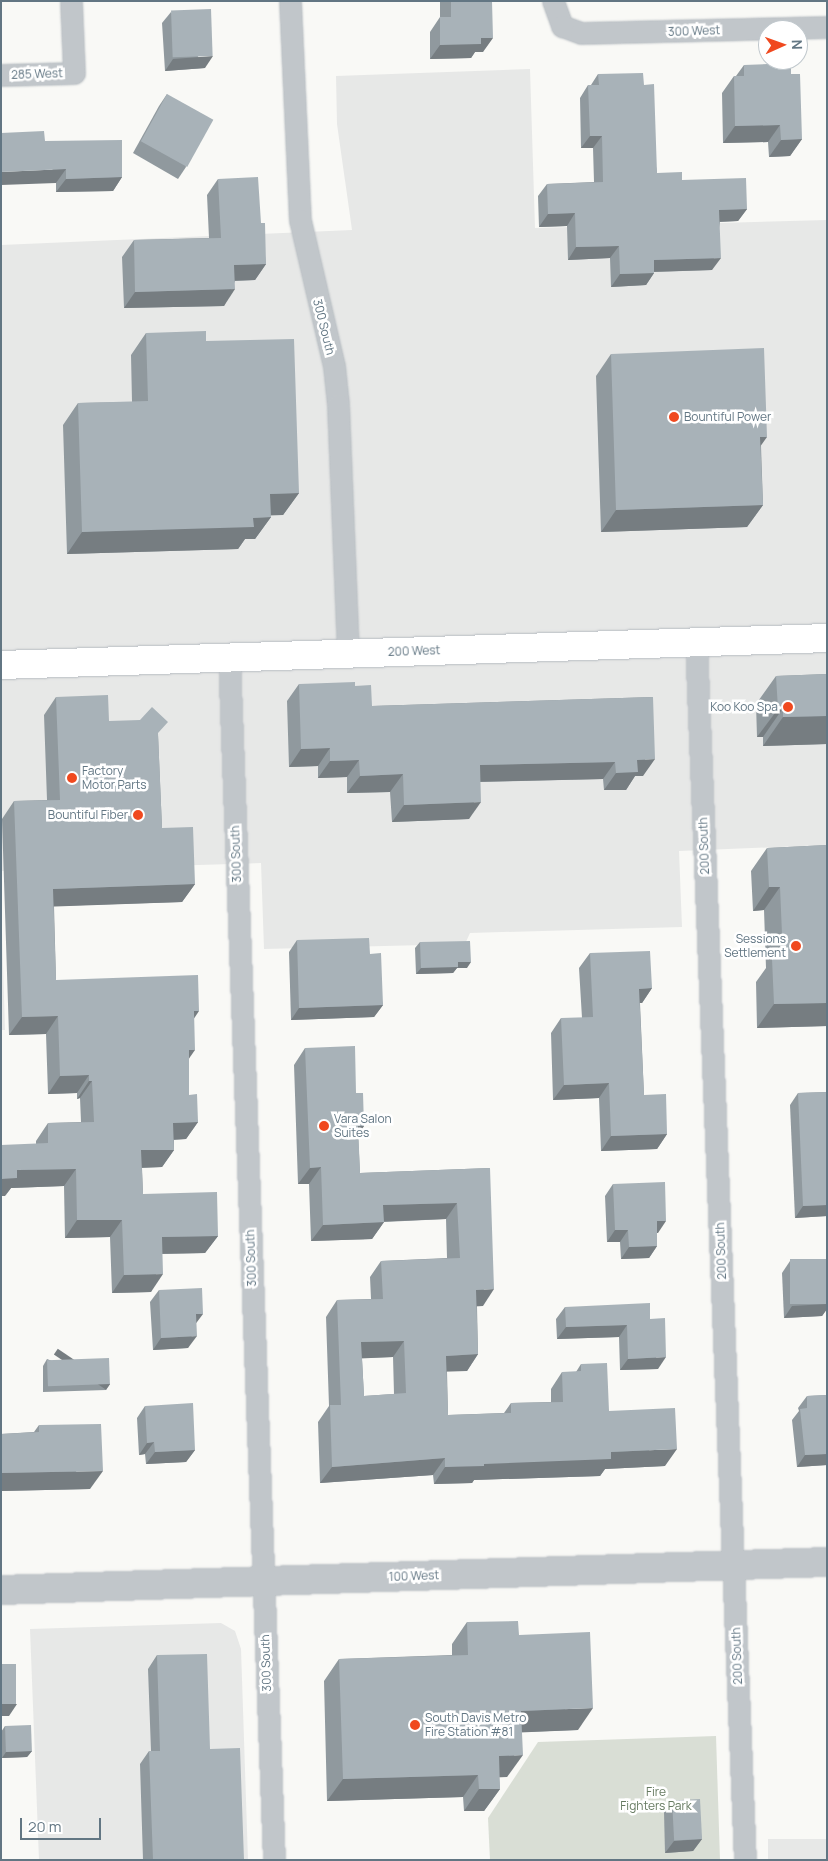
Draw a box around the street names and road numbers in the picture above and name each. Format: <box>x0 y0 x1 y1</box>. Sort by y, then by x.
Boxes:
street label: 300 West <box>668 23 720 39</box>
street label: 285 West <box>11 66 63 82</box>
street label: 300 South <box>310 297 338 357</box>
street label: 200 West <box>388 643 440 659</box>
street label: 200 South <box>696 817 712 875</box>
street label: 300 South <box>228 825 244 883</box>
street label: 200 South <box>713 1222 729 1280</box>
street label: 300 South <box>243 1229 259 1287</box>
street label: 100 West <box>389 1568 439 1584</box>
street label: 200 South <box>729 1627 745 1685</box>
street label: 300 South <box>258 1634 274 1692</box>

